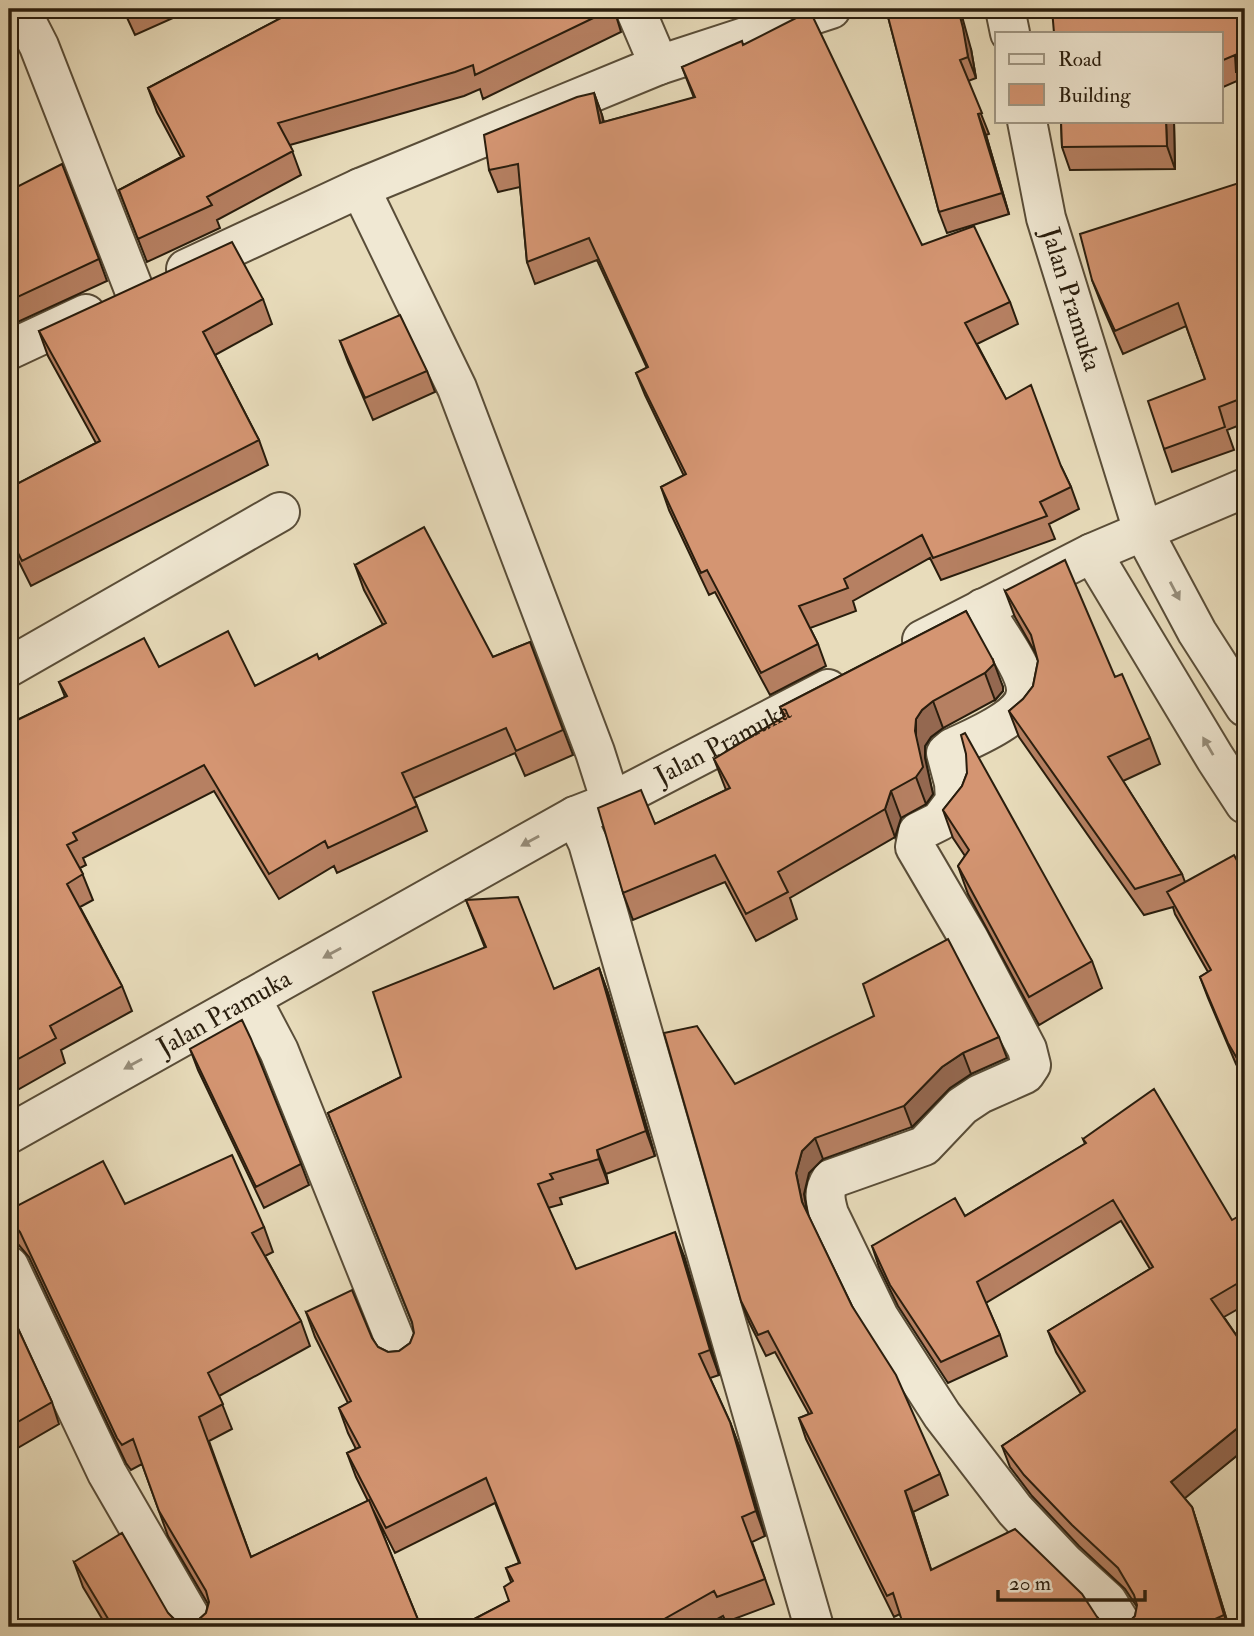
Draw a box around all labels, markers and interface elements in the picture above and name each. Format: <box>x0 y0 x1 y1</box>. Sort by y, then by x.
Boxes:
legend <box>995 32 1222 122</box>
text: Road <box>1058 46 1103 73</box>
text: Building <box>1058 82 1131 109</box>
street label: Jalan Pramuka <box>1034 223 1109 375</box>
one-way arrow <box>1169 582 1181 601</box>
street label: Jalan Pramuka <box>649 695 796 793</box>
one-way arrow <box>1202 737 1214 756</box>
one-way arrow <box>521 835 540 847</box>
one-way arrow <box>322 947 342 959</box>
street label: Jalan Pramuka <box>151 963 297 1064</box>
one-way arrow <box>124 1058 143 1070</box>
scale bar <box>998 1559 1146 1603</box>
text: 20 m <box>1009 1570 1051 1597</box>

